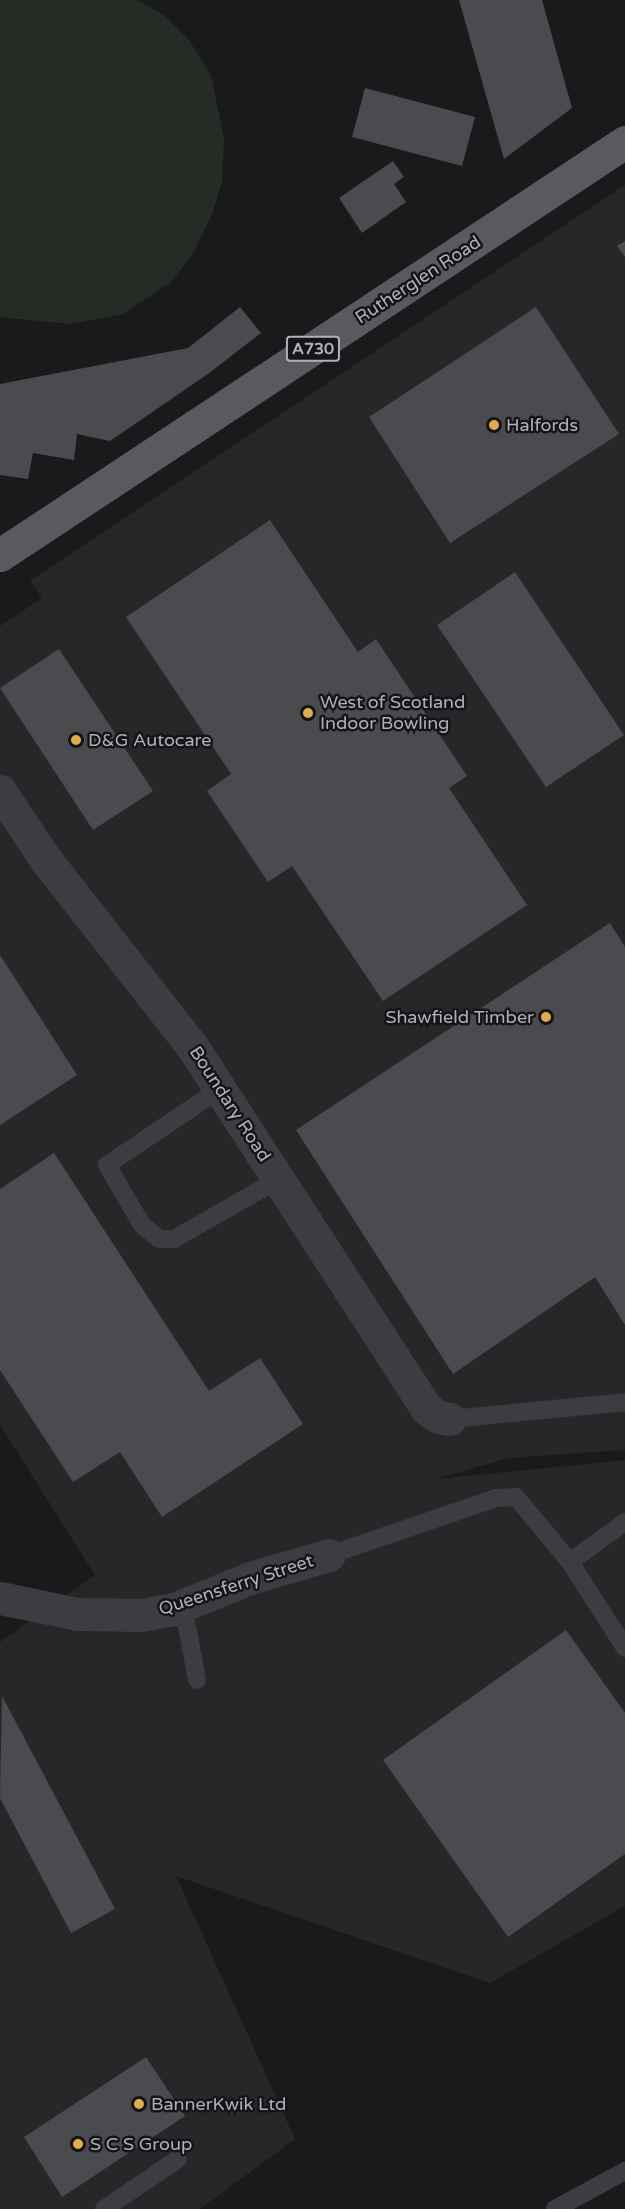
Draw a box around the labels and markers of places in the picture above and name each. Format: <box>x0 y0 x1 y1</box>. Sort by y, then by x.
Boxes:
place label: Halfords <box>506 414 578 436</box>
marker: Halfords <box>487 418 501 432</box>
place label: West of Scotland Indoor Bowling <box>320 692 465 734</box>
marker: West of Scotland Indoor Bowling <box>301 706 315 720</box>
place label: D&G Autocare <box>88 729 211 751</box>
marker: D&G Autocare <box>69 733 83 747</box>
place label: Shawfield Timber <box>385 1006 534 1028</box>
marker: Shawfield Timber <box>539 1010 553 1024</box>
place label: BannerKwik Ltd <box>151 2093 286 2115</box>
marker: BannerKwik Ltd <box>132 2097 146 2111</box>
place label: S C S Group <box>90 2133 192 2155</box>
marker: S C S Group <box>71 2137 85 2151</box>

